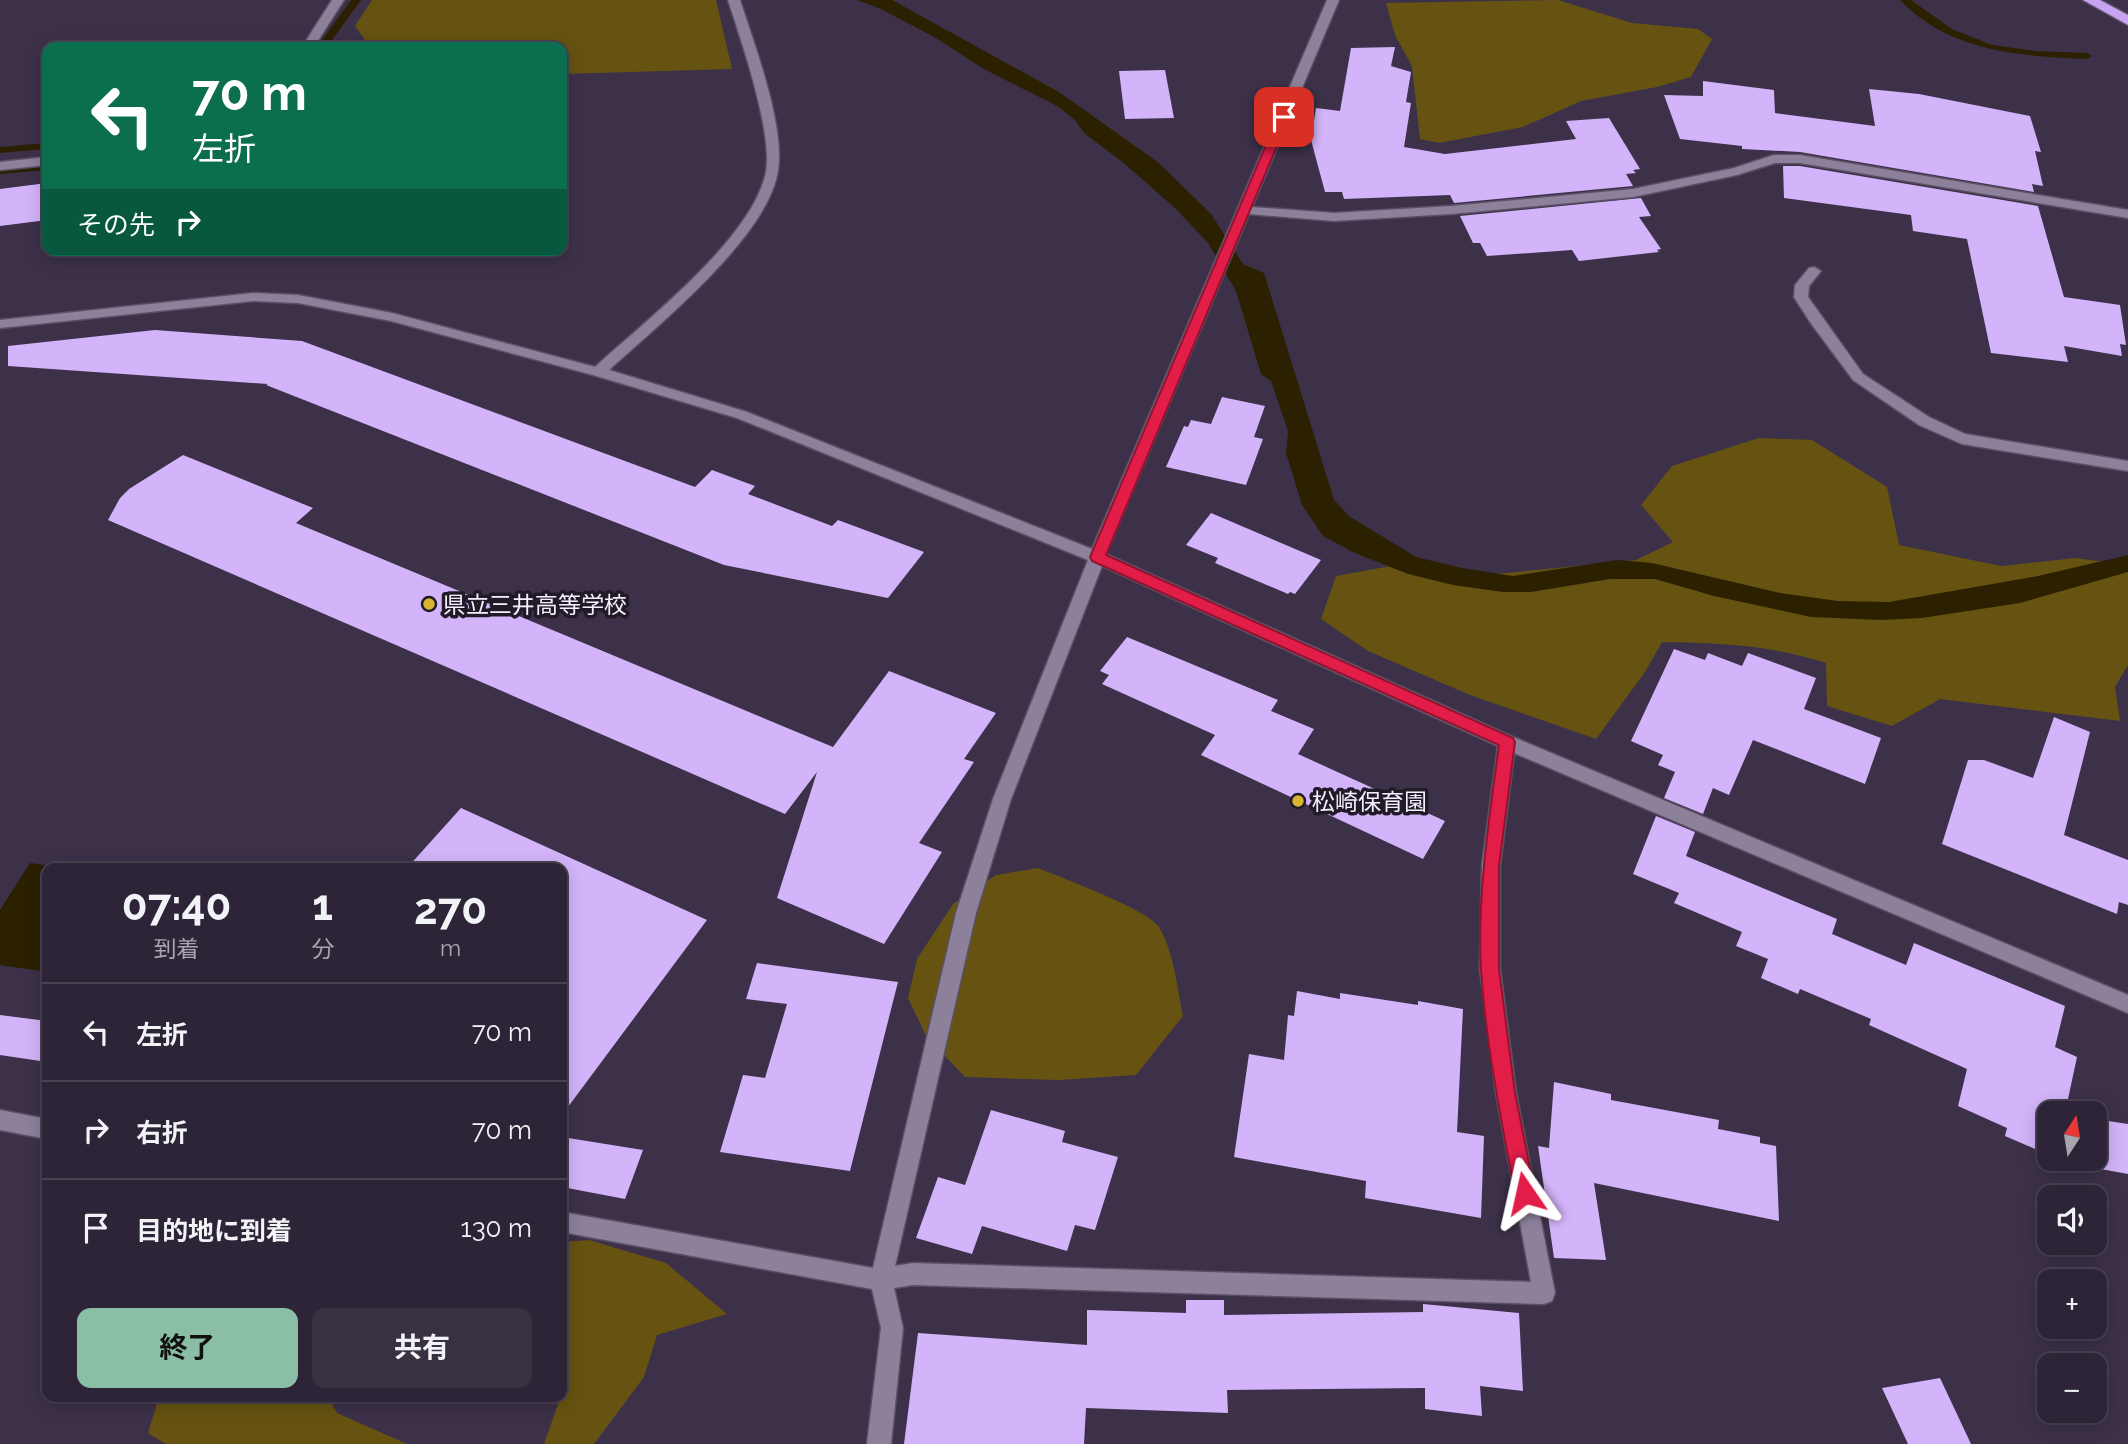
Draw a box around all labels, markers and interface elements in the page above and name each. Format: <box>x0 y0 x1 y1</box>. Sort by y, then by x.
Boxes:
text: 70 m <box>192 64 307 121</box>
icon: left <box>77 70 168 161</box>
pin <box>1254 87 1314 147</box>
icon: arrive <box>1265 98 1303 136</box>
text: 左折 <box>192 130 256 167</box>
icon: right <box>169 203 207 241</box>
text: その先 <box>77 210 155 240</box>
place label: 県立三井高等学校 <box>443 591 627 618</box>
marker: 県立三井高等学校 <box>421 596 437 612</box>
place label: 松崎保育園 <box>1312 788 1427 815</box>
marker: 松崎保育園 <box>1290 793 1306 809</box>
text: 07:40 <box>122 881 231 930</box>
text: 1 <box>312 881 333 930</box>
text: 270 <box>414 885 487 934</box>
text: m <box>440 934 461 961</box>
text: 到着 <box>154 935 200 962</box>
text: 分 <box>311 935 334 962</box>
icon: left <box>77 1013 115 1051</box>
text: 70 m <box>472 1017 532 1047</box>
text: 左折 <box>136 1020 188 1050</box>
north arrow <box>2037 1101 2107 1171</box>
map controls <box>2037 1101 2107 1423</box>
icon: right <box>77 1111 115 1149</box>
text: 70 m <box>472 1115 532 1145</box>
text: 右折 <box>136 1118 188 1148</box>
position arrow <box>1488 1156 1562 1230</box>
button: sound <box>2037 1185 2107 1255</box>
icon: arrive <box>77 1209 115 1247</box>
text: 130 m <box>461 1213 532 1243</box>
text: 目的地に到着 <box>136 1216 292 1246</box>
button: + <box>2037 1269 2107 1339</box>
button: 終了 <box>77 1308 298 1388</box>
button: 共有 <box>312 1308 532 1388</box>
button: − <box>2037 1353 2107 1423</box>

